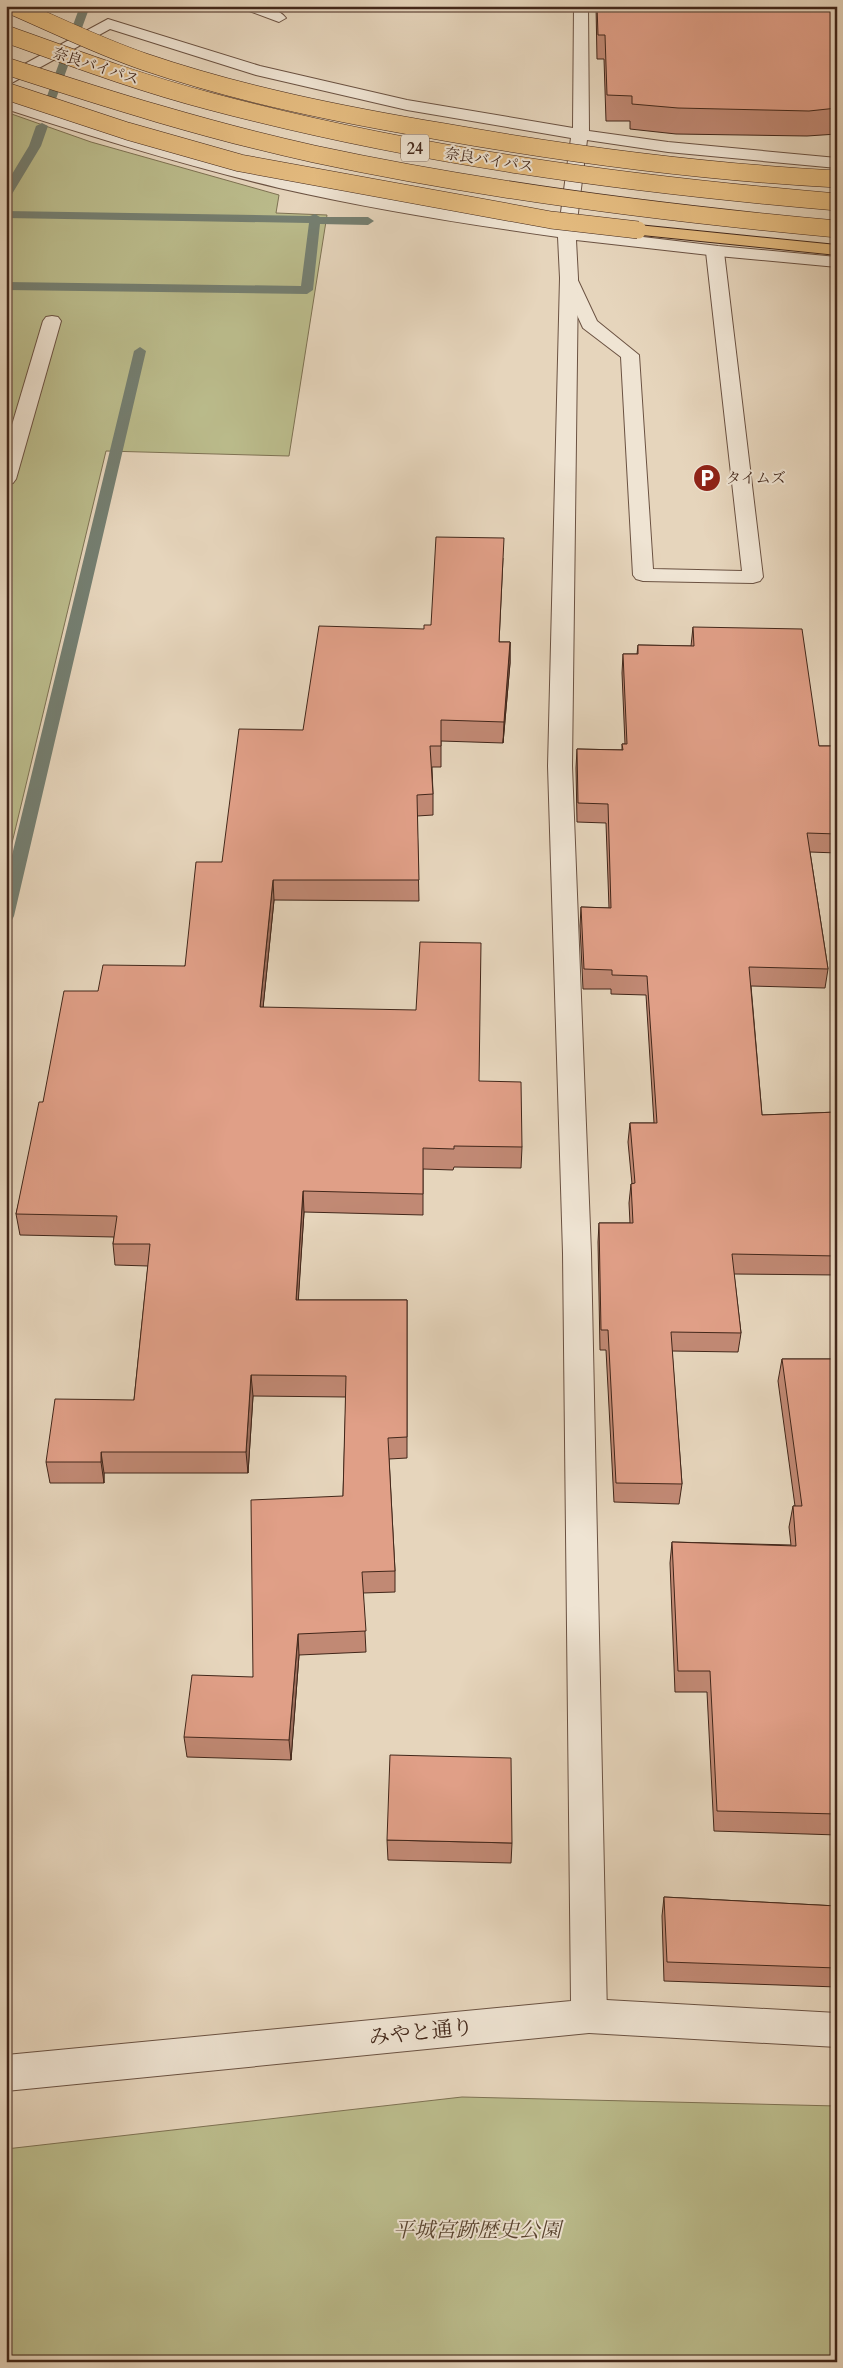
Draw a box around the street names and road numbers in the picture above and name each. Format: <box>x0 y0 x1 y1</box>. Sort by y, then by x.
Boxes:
street label: 奈良バイパス <box>50 43 142 89</box>
road number: 24 <box>401 134 429 162</box>
street label: 奈良バイパス <box>443 143 535 177</box>
street label: みやと通り <box>367 2013 475 2052</box>

